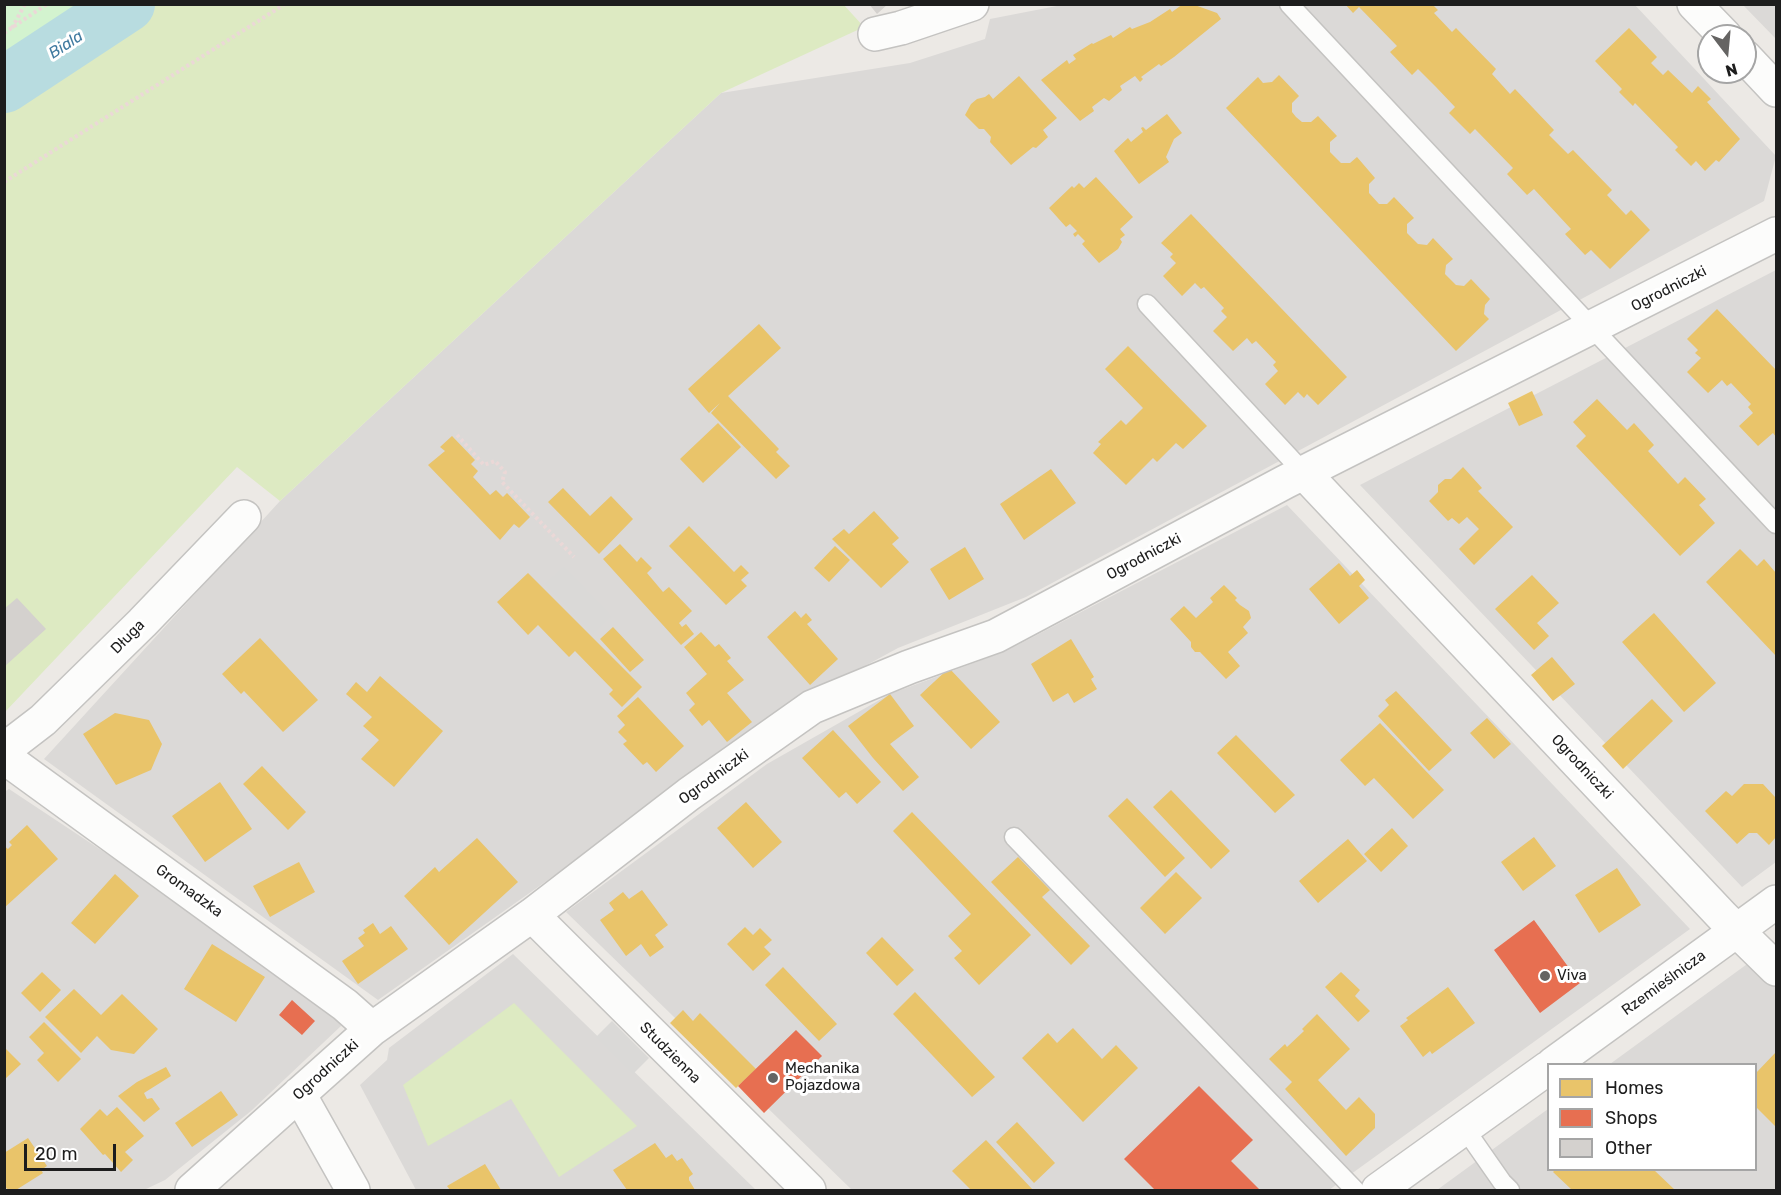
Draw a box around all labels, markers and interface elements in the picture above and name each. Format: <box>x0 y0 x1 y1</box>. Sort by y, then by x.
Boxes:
north arrow <box>1697 24 1757 84</box>
water label: Biala <box>45 27 87 63</box>
text: N <box>1723 59 1740 81</box>
street label: Ogrodniczki <box>1628 262 1710 316</box>
street label: Ogrodniczki <box>1103 530 1185 584</box>
street label: Długa <box>107 616 149 658</box>
street label: Ogrodniczki <box>1547 731 1617 803</box>
street label: Ogrodniczki <box>675 746 753 808</box>
street label: Gromadzka <box>152 861 226 921</box>
street label: Rzemieślnicza <box>1619 947 1709 1019</box>
place label: Viva <box>1557 967 1587 985</box>
marker: Viva <box>1538 969 1552 983</box>
street label: Studzienna <box>636 1019 704 1087</box>
street label: Ogrodniczki <box>289 1036 363 1104</box>
place label: Mechanika Pojazdowa <box>785 1060 860 1095</box>
legend <box>1547 1063 1757 1171</box>
marker: Mechanika Pojazdowa <box>766 1071 780 1085</box>
text: Homes <box>1605 1077 1663 1099</box>
text: Shops <box>1605 1107 1657 1129</box>
scale bar <box>27 1132 118 1170</box>
text: Other <box>1605 1137 1652 1159</box>
text: 20 m <box>35 1143 77 1165</box>

